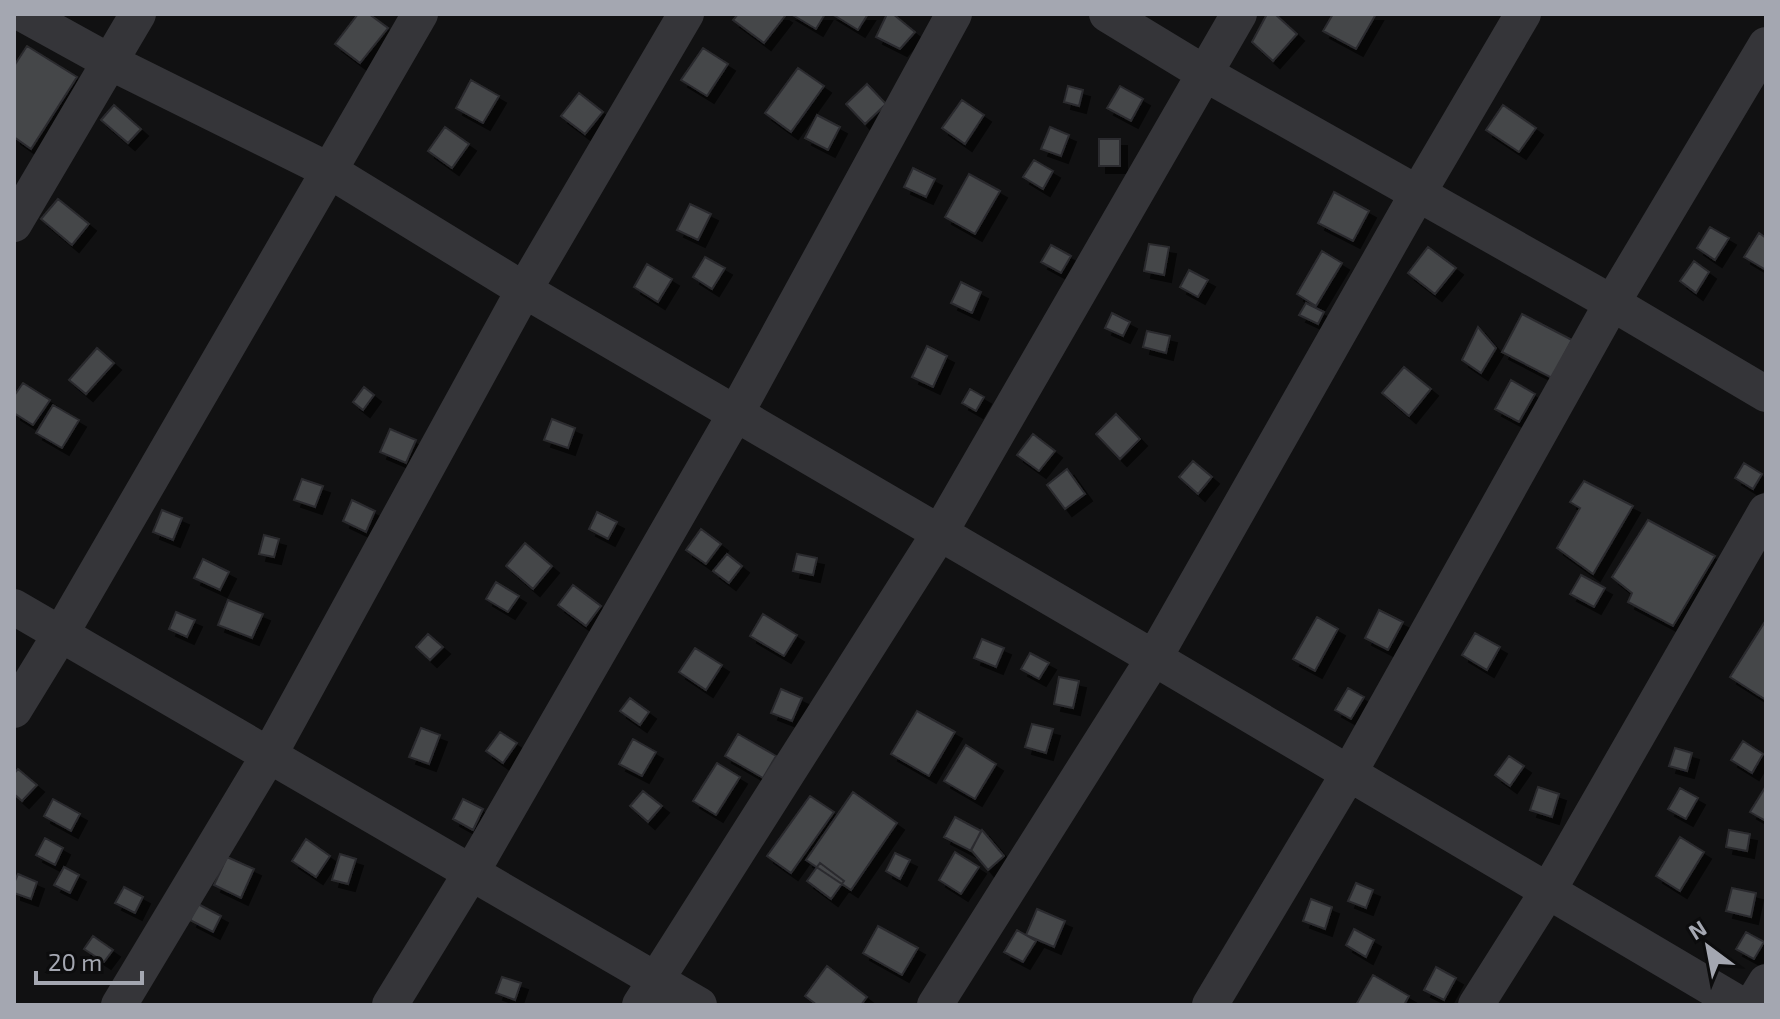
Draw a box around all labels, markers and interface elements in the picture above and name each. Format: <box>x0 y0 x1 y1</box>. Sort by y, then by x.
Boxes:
north arrow <box>1668 907 1748 987</box>
text: N <box>1683 914 1710 944</box>
scale bar <box>36 935 142 985</box>
text: 20 m <box>48 947 102 976</box>

